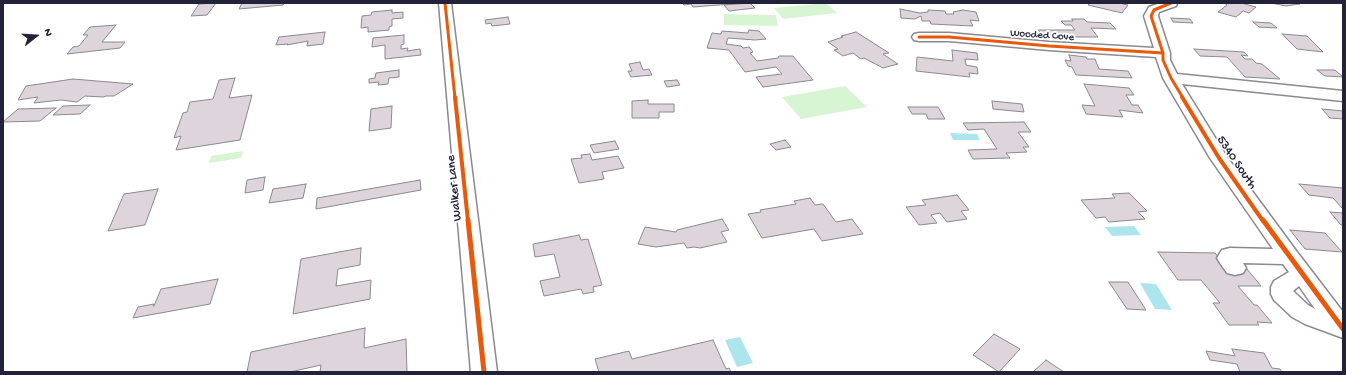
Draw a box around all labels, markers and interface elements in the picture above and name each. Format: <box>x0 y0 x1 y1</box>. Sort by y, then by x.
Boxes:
north arrow <box>16 16 56 56</box>
text: N <box>41 27 54 38</box>
street label: Wooded Cove <box>1010 27 1074 45</box>
street label: 5340 South <box>1212 133 1260 193</box>
street label: Walker Lane <box>444 154 466 222</box>

